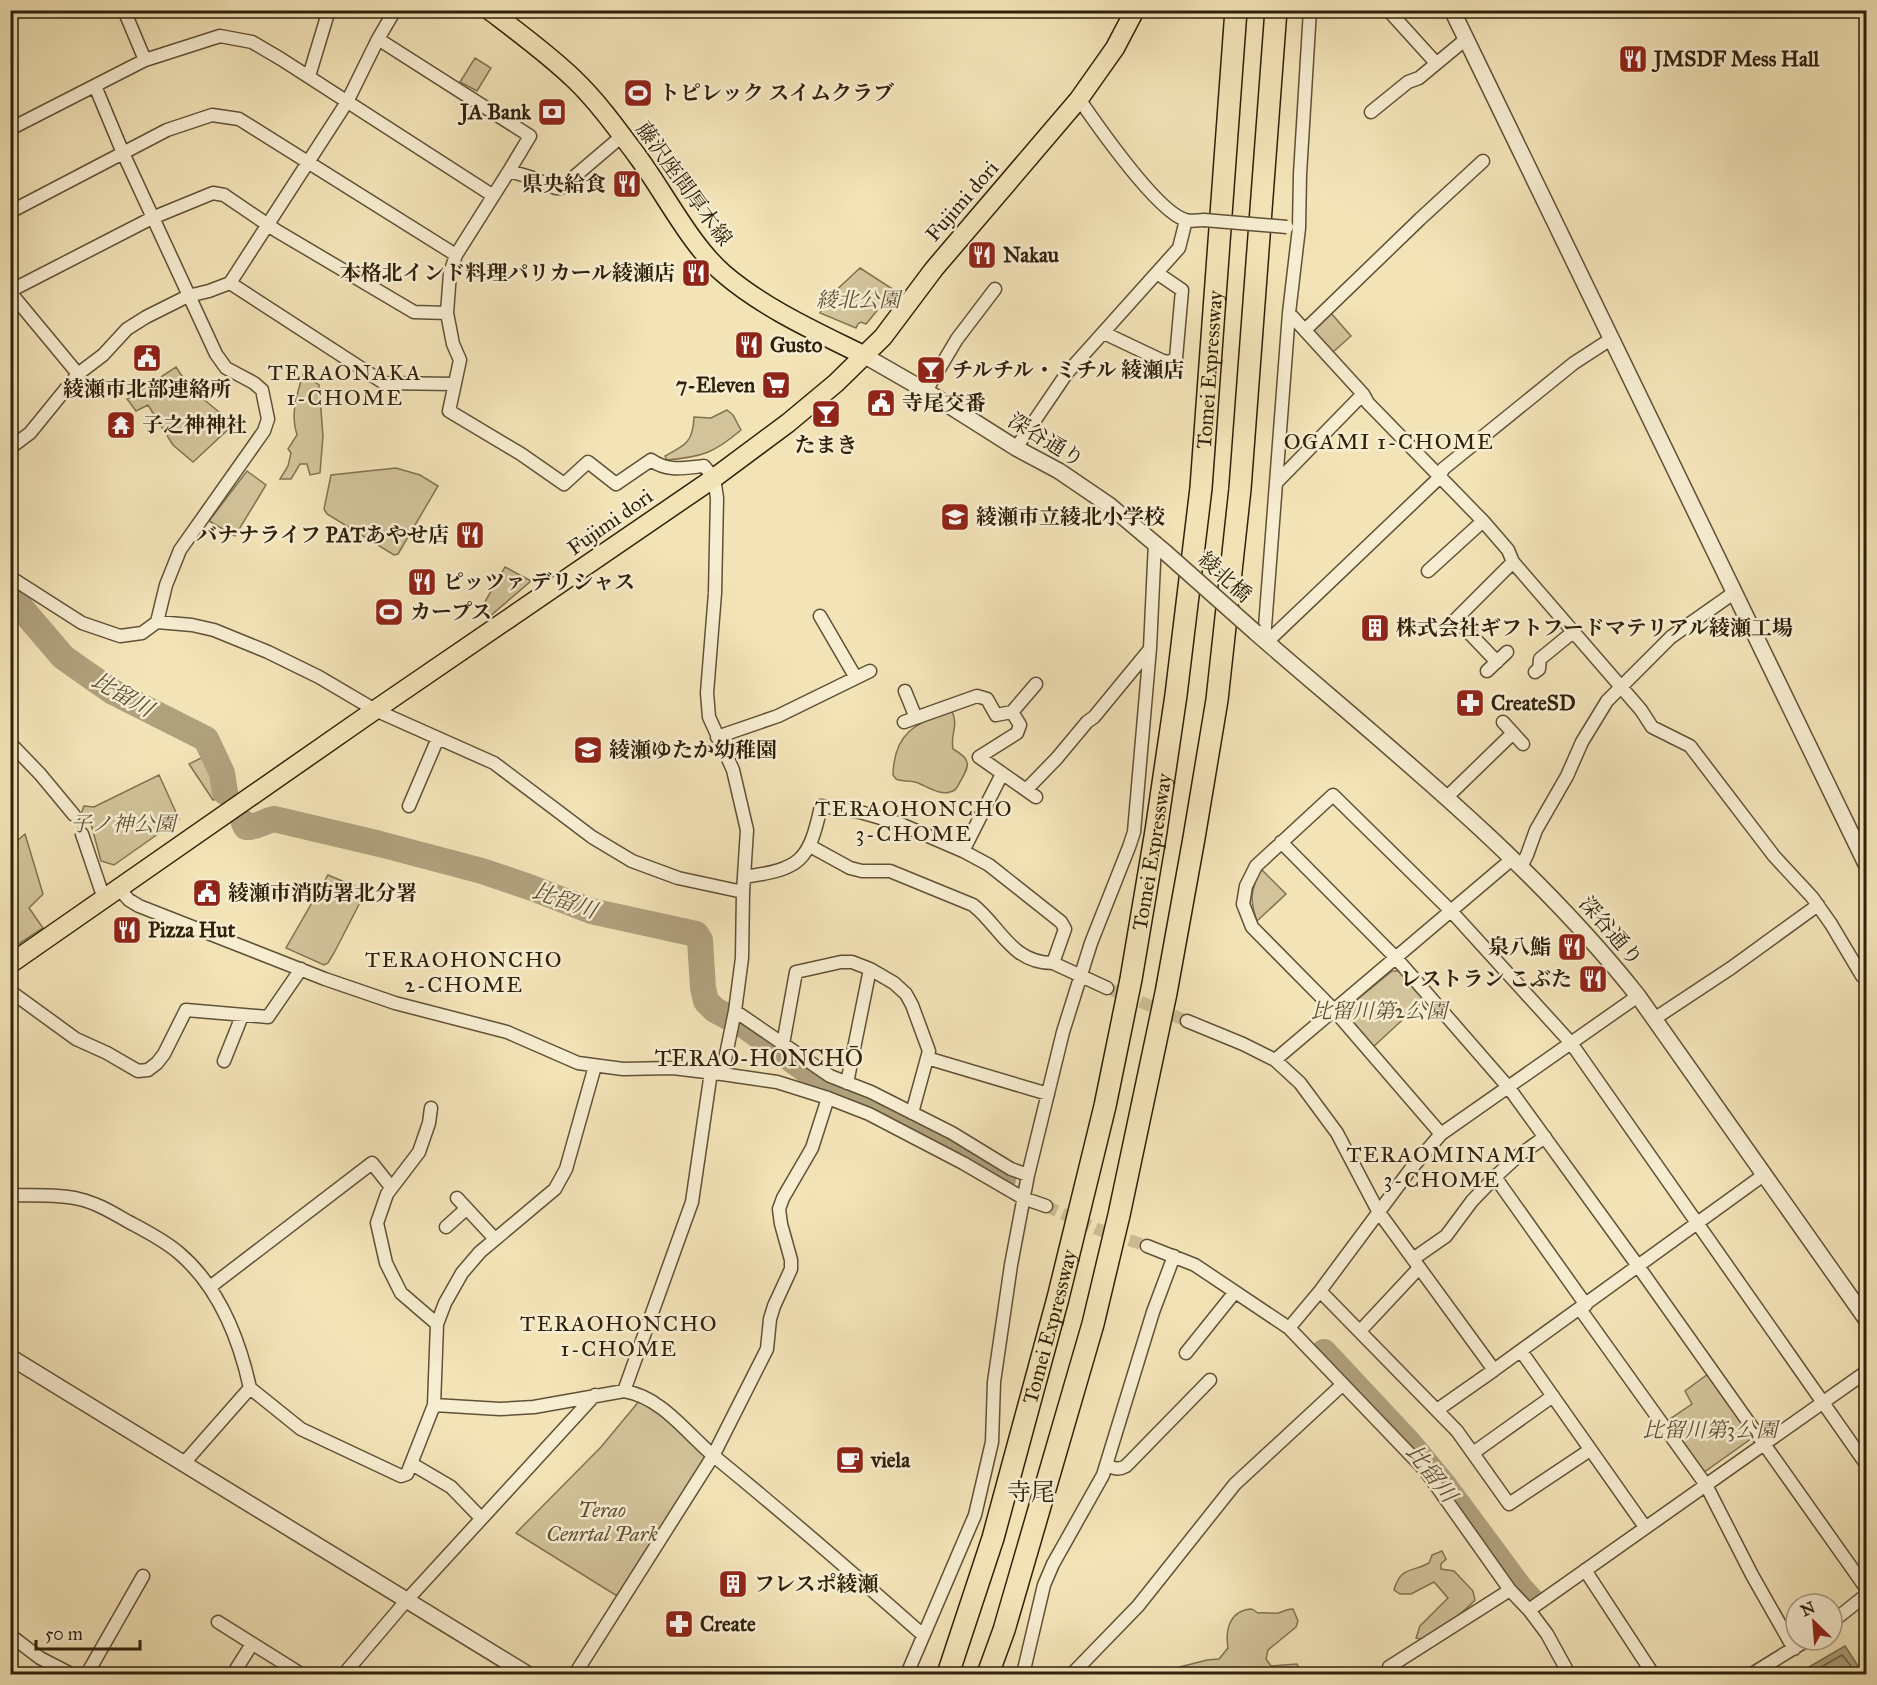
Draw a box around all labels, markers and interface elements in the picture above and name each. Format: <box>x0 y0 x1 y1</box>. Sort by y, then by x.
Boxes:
restaurant icon: JMSDF Mess Hall <box>1617 43 1649 75</box>
place label: JMSDF Mess Hall <box>1651 46 1821 73</box>
sports icon: トピレック スイムクラブ <box>622 77 654 109</box>
place label: トピレック スイムクラブ <box>659 80 894 106</box>
bank icon: JA Bank <box>536 96 568 128</box>
place label: JA Bank <box>457 99 532 126</box>
street label: 藤沢座間厚木線 <box>630 117 738 251</box>
street label: Fujimi dori <box>920 155 1004 247</box>
restaurant icon: 県央給食 <box>611 168 643 200</box>
place label: 県央給食 <box>522 171 606 197</box>
restaurant icon: Nakau <box>966 239 998 271</box>
place label: Nakau <box>1003 242 1060 268</box>
restaurant icon: 本格北インド料理パリカール綾瀬店 <box>680 257 712 289</box>
place label: 本格北インド料理パリカール綾瀬店 <box>340 260 675 286</box>
park label: 綾北公園 <box>816 287 903 313</box>
street label: Tomei Expressway <box>1191 288 1229 450</box>
restaurant icon: Gusto <box>733 329 765 361</box>
place label: Gusto <box>770 332 823 358</box>
public building icon: 綾瀬市北部連絡所 <box>131 342 163 374</box>
bar icon: チルチル・ミチル 綾瀬店 <box>915 354 947 386</box>
place label: チルチル・ミチル 綾瀬店 <box>952 357 1184 383</box>
district label: TERAONAKA 1-CHOME <box>268 359 422 411</box>
supermarket icon: 7-Eleven <box>760 369 792 401</box>
place label: 7-Eleven <box>676 372 756 398</box>
place label: 綾瀬市北部連絡所 <box>63 376 231 402</box>
public building icon: 寺尾交番 <box>865 387 897 419</box>
place label: 寺尾交番 <box>902 390 986 416</box>
bar icon: たまき <box>810 398 842 430</box>
street label: 深谷通り <box>1003 407 1089 473</box>
temple icon: 子之神神社 <box>105 409 137 441</box>
place label: 子之神神社 <box>142 412 247 438</box>
district label: OGAMI 1-CHOME <box>1284 428 1494 455</box>
place label: たまき <box>795 432 858 458</box>
street label: Fujimi dori <box>562 483 658 561</box>
school or university icon: 綾瀬市立綾北小学校 <box>939 501 971 533</box>
place label: 綾瀬市立綾北小学校 <box>976 504 1165 530</box>
restaurant icon: バナナライフ PATあやせ店 <box>454 519 486 551</box>
place label: バナナライフ PATあやせ店 <box>196 522 449 548</box>
street label: 綾北橋 <box>1193 546 1257 608</box>
restaurant icon: ピッツァ デリシャス <box>406 566 438 598</box>
place label: ピッツァ デリシャス <box>443 569 635 595</box>
sports icon: カープス <box>373 596 405 628</box>
place label: カープス <box>410 599 492 625</box>
building icon: 株式会社ギフトフードマテリアル綾瀬工場 <box>1359 612 1391 644</box>
place label: 株式会社ギフトフードマテリアル綾瀬工場 <box>1396 615 1793 641</box>
water label: 比留川 <box>87 666 160 724</box>
pharmacy icon: CreateSD <box>1454 687 1486 719</box>
place label: CreateSD <box>1491 690 1576 716</box>
school or university icon: 綾瀬ゆたか幼稚園 <box>572 734 604 766</box>
place label: 綾瀬ゆたか幼稚園 <box>609 737 777 763</box>
street label: Tomei Expressway <box>1126 770 1177 932</box>
district label: TERAOHONCHO 3-CHOME <box>815 795 1013 847</box>
park label: 子ノ神公園 <box>71 811 178 837</box>
public building icon: 綾瀬市消防署北分署 <box>191 877 223 909</box>
water label: 比留川 <box>529 877 602 925</box>
place label: 綾瀬市消防署北分署 <box>228 880 417 906</box>
street label: 深谷通り <box>1574 891 1648 971</box>
restaurant icon: Pizza Hut <box>111 914 143 946</box>
place label: Pizza Hut <box>148 917 236 943</box>
restaurant icon: 泉八鮨 <box>1556 931 1588 963</box>
place label: 泉八鮨 <box>1488 934 1551 960</box>
district label: TERAOHONCHO 2-CHOME <box>365 946 563 998</box>
restaurant icon: レストラン こぶた <box>1577 963 1609 995</box>
place label: レストラン こぶた <box>1400 966 1572 992</box>
park label: 比留川第2公園 <box>1311 998 1450 1024</box>
district label: TERAO-HONCHŌ <box>655 1043 863 1073</box>
district label: TERAOMINAMI 3-CHOME <box>1346 1141 1538 1193</box>
street label: Tomei Expressway <box>1017 1246 1083 1407</box>
district label: TERAOHONCHO 1-CHOME <box>520 1310 718 1362</box>
park label: 比留川第3公園 <box>1643 1417 1780 1443</box>
water label: 比留川 <box>1401 1439 1464 1509</box>
cafe icon: viela <box>834 1444 866 1476</box>
place label: viela <box>870 1447 911 1473</box>
district label: 寺尾 <box>1007 1477 1055 1507</box>
park label: Terao Cenrtal Park <box>546 1497 659 1547</box>
building icon: フレスポ綾瀬 <box>717 1568 749 1600</box>
place label: フレスポ綾瀬 <box>754 1571 879 1597</box>
north arrow <box>1784 1592 1844 1652</box>
text: N <box>1798 1597 1818 1620</box>
pharmacy icon: Create <box>663 1608 695 1640</box>
place label: Create <box>700 1611 756 1637</box>
scale bar <box>36 1613 140 1651</box>
text: 50 m <box>45 1623 83 1645</box>

